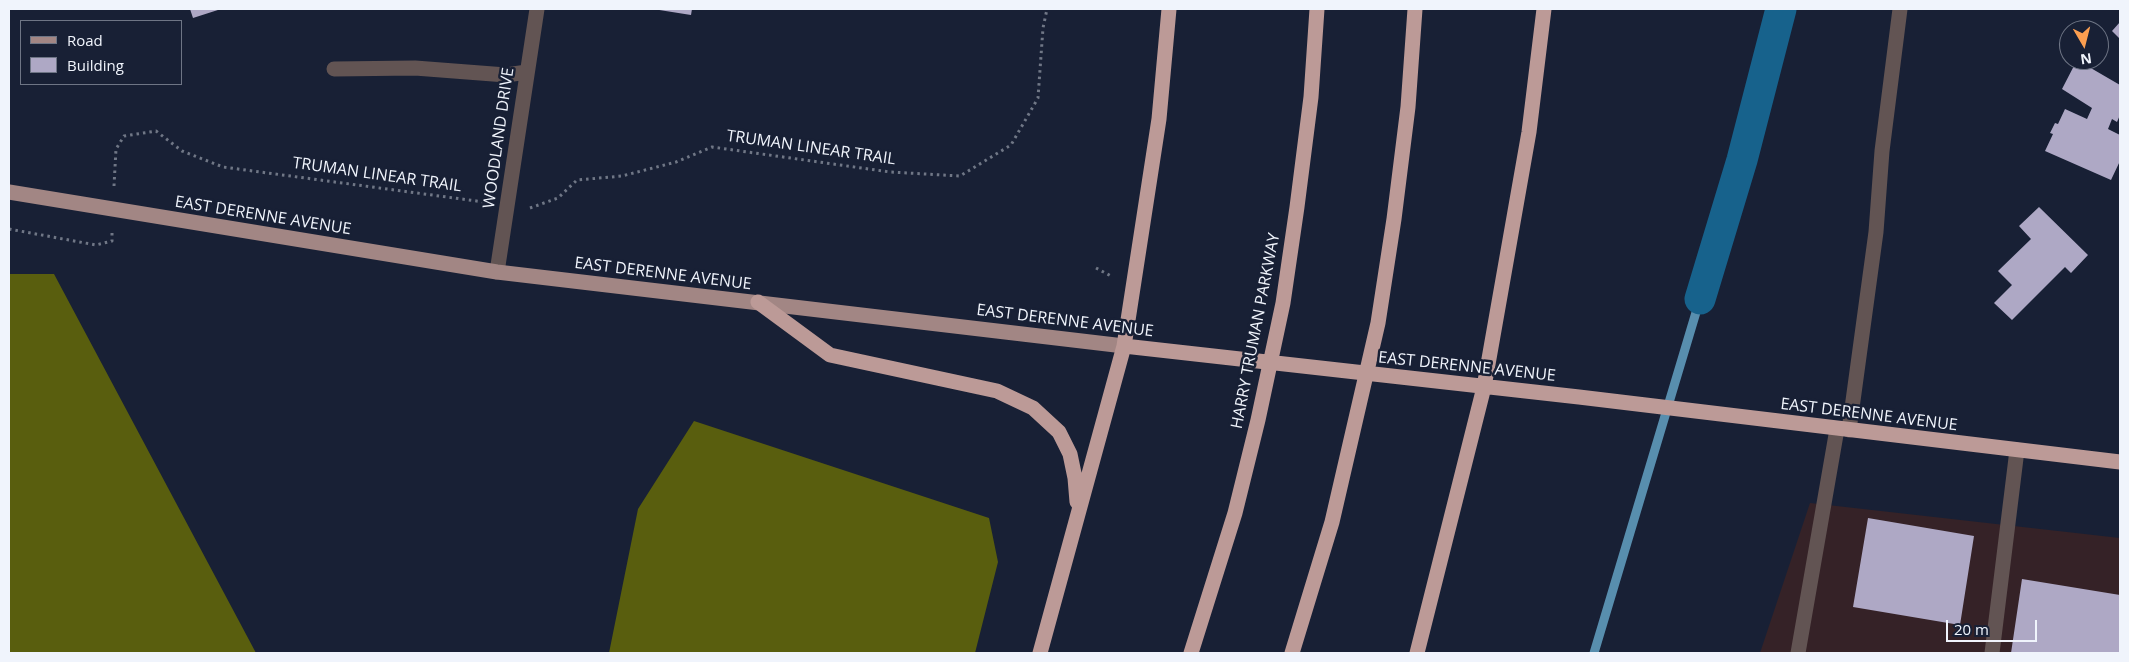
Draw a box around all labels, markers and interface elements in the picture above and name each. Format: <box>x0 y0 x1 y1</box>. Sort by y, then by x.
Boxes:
legend <box>20 20 182 85</box>
north arrow <box>2059 20 2109 70</box>
text: Road <box>67 30 103 50</box>
text: N <box>2079 49 2093 70</box>
text: Building <box>67 55 124 75</box>
street label: WOODLAND DRIVE <box>480 66 518 210</box>
street label: TRUMAN LINEAR TRAIL <box>725 127 897 169</box>
street label: TRUMAN LINEAR TRAIL <box>291 154 463 196</box>
street label: EAST DERENNE AVENUE <box>173 193 353 239</box>
street label: HARRY TRUMAN PARKWAY <box>1228 231 1284 431</box>
street label: EAST DERENNE AVENUE <box>573 254 753 294</box>
street label: EAST DERENNE AVENUE <box>975 301 1155 341</box>
street label: EAST DERENNE AVENUE <box>1377 348 1557 386</box>
street label: EAST DERENNE AVENUE <box>1779 395 1959 435</box>
scale bar <box>1949 610 2040 642</box>
text: 20 m <box>1954 619 1989 639</box>

